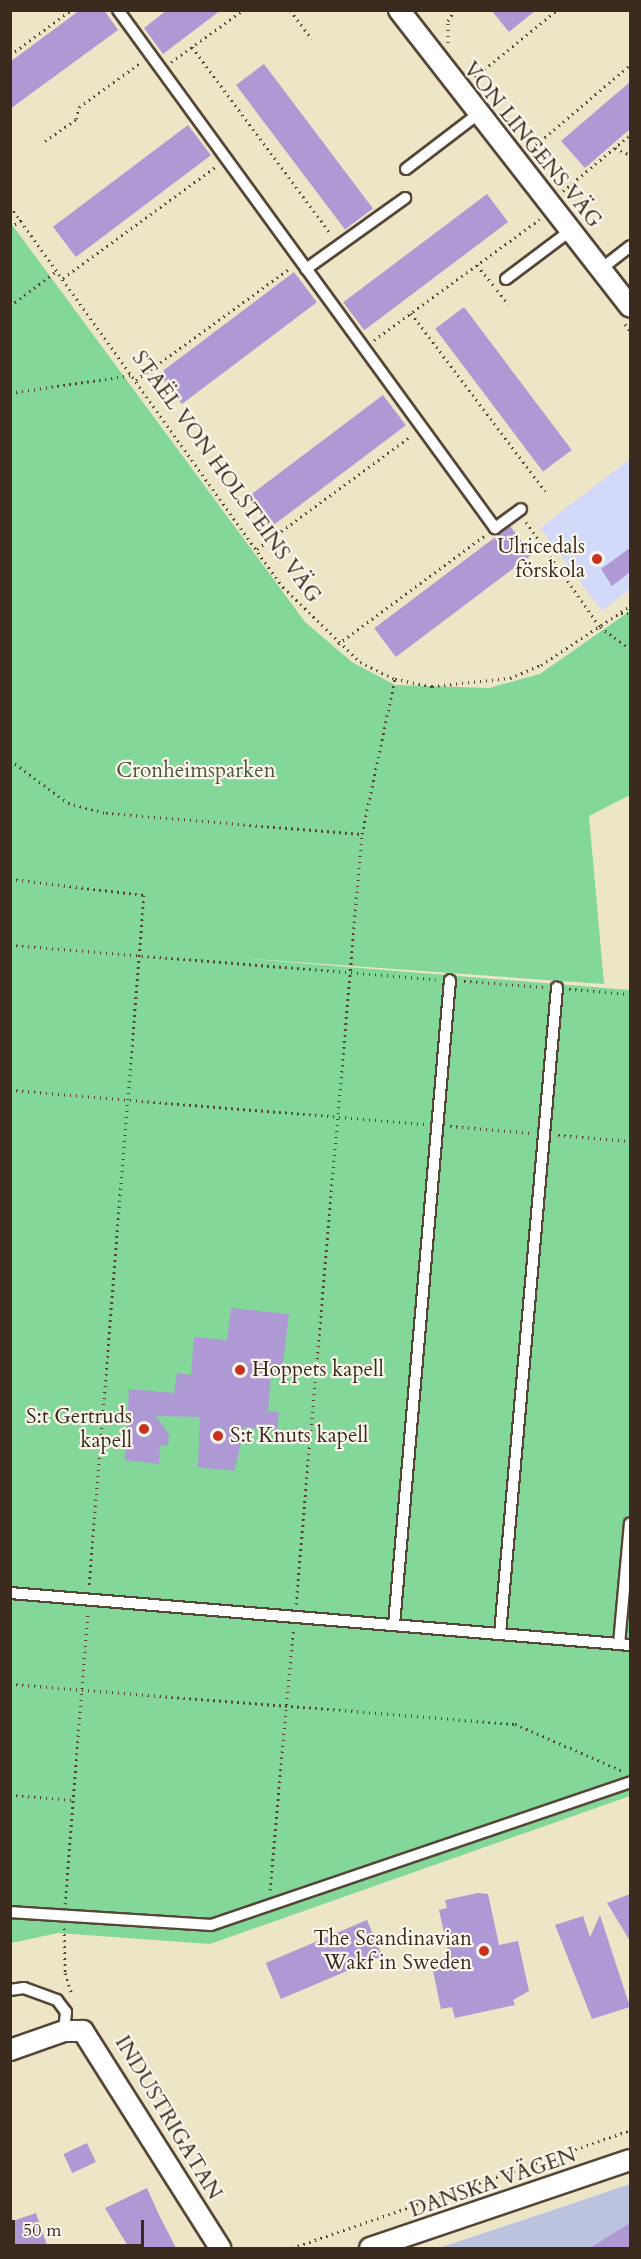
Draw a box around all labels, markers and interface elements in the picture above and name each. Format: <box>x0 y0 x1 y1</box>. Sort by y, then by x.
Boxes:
street label: VON LINGENS VÄG <box>458 57 606 233</box>
street label: STAËL VON HOLSTEINS VÄG <box>126 346 326 608</box>
place label: Ulricedals förskola <box>497 534 585 584</box>
marker: Ulricedals förskola <box>590 552 604 566</box>
park label: Cronheimsparken <box>116 758 276 784</box>
place label: Hoppets kapell <box>252 1357 384 1383</box>
marker: Hoppets kapell <box>233 1363 247 1377</box>
place label: S:t Gertruds kapell <box>26 1404 132 1454</box>
marker: S:t Gertruds kapell <box>137 1422 151 1436</box>
place label: S:t Knuts kapell <box>230 1423 368 1449</box>
marker: S:t Knuts kapell <box>211 1429 225 1443</box>
place label: The Scandinavian Wakf in Sweden <box>313 1926 472 1976</box>
marker: The Scandinavian Wakf in Sweden <box>477 1944 491 1958</box>
street label: INDUSTRIGATAN <box>109 2031 227 2205</box>
street label: DANSKA VÄGEN <box>406 2143 580 2223</box>
scale bar <box>15 2208 147 2246</box>
text: 50 m <box>23 2218 62 2243</box>

